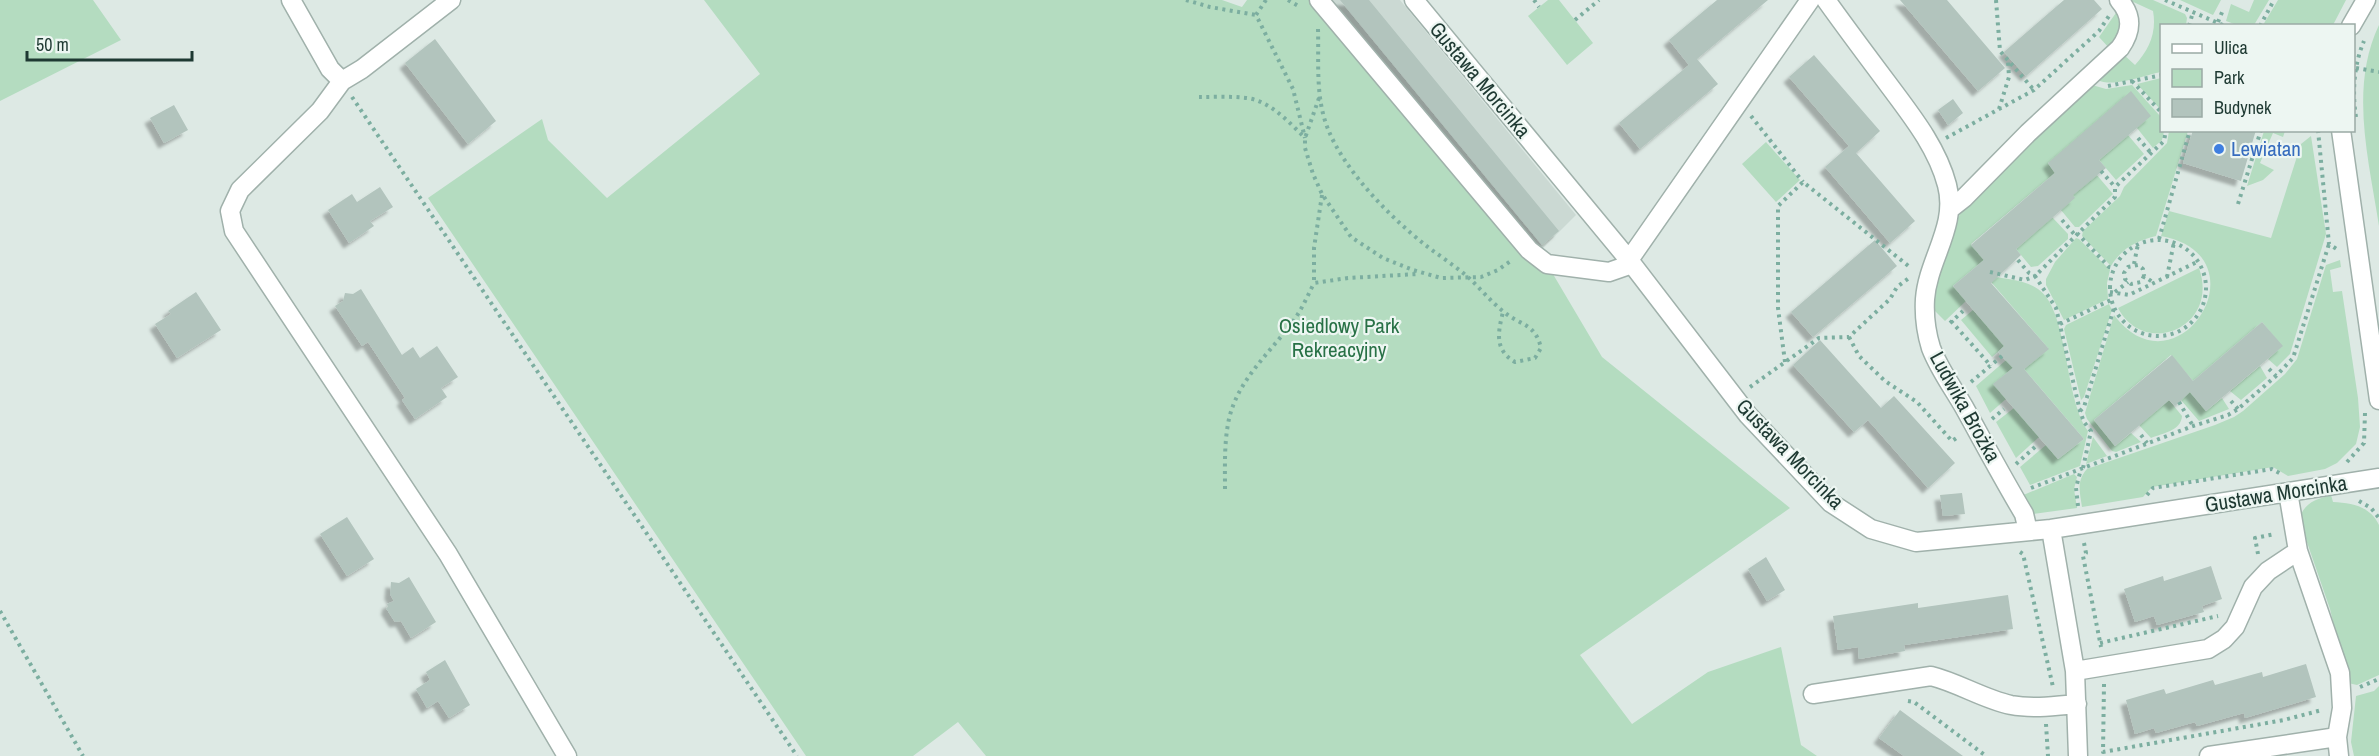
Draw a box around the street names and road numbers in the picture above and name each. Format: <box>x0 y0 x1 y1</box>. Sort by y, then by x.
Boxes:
street label: Gustawa Morcinka <box>1423 15 1538 144</box>
street label: Ludwika Brożka <box>1923 346 2008 468</box>
street label: Gustawa Morcinka <box>1730 392 1851 516</box>
street label: Gustawa Morcinka <box>2203 468 2349 519</box>

